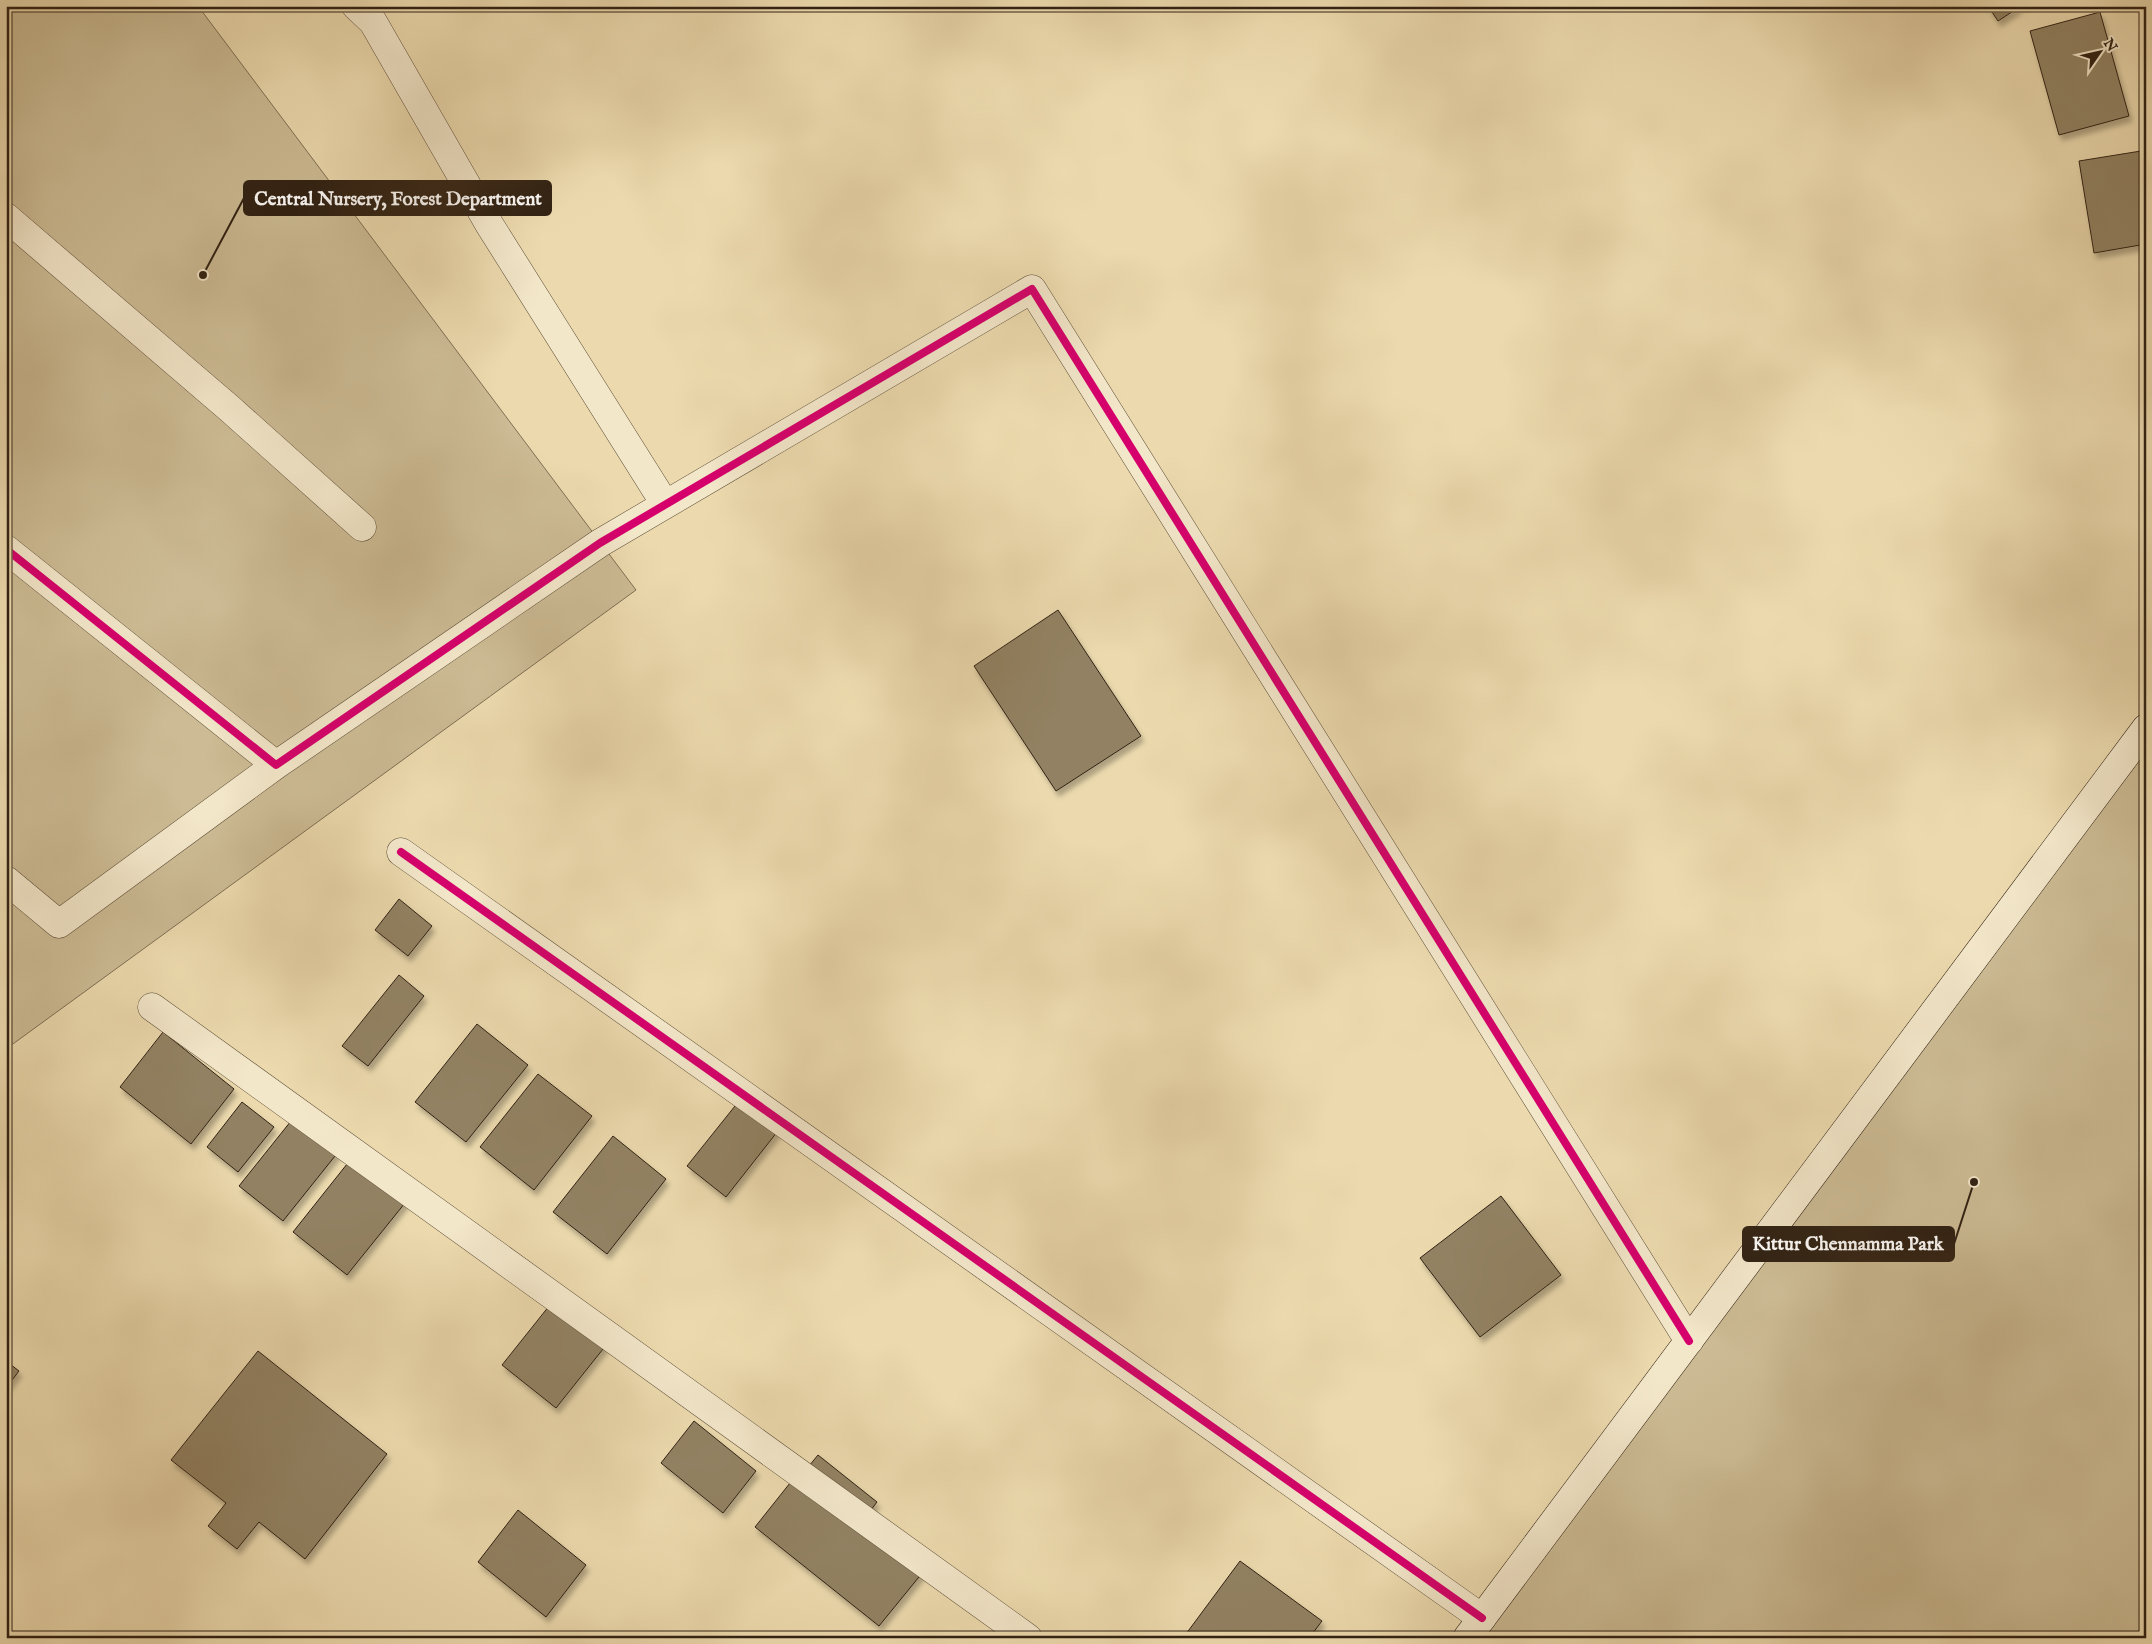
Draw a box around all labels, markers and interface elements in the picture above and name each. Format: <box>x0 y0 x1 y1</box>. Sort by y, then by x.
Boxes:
north arrow <box>2074 28 2124 78</box>
text: N <box>2099 34 2121 55</box>
callout: Central Nursery, Forest Department <box>244 181 551 215</box>
text: Central Nursery, Forest Department <box>254 188 542 212</box>
callout: Kittur Chennamma Park <box>1743 1227 1954 1261</box>
text: Kittur Chennamma Park <box>1752 1233 1945 1257</box>

